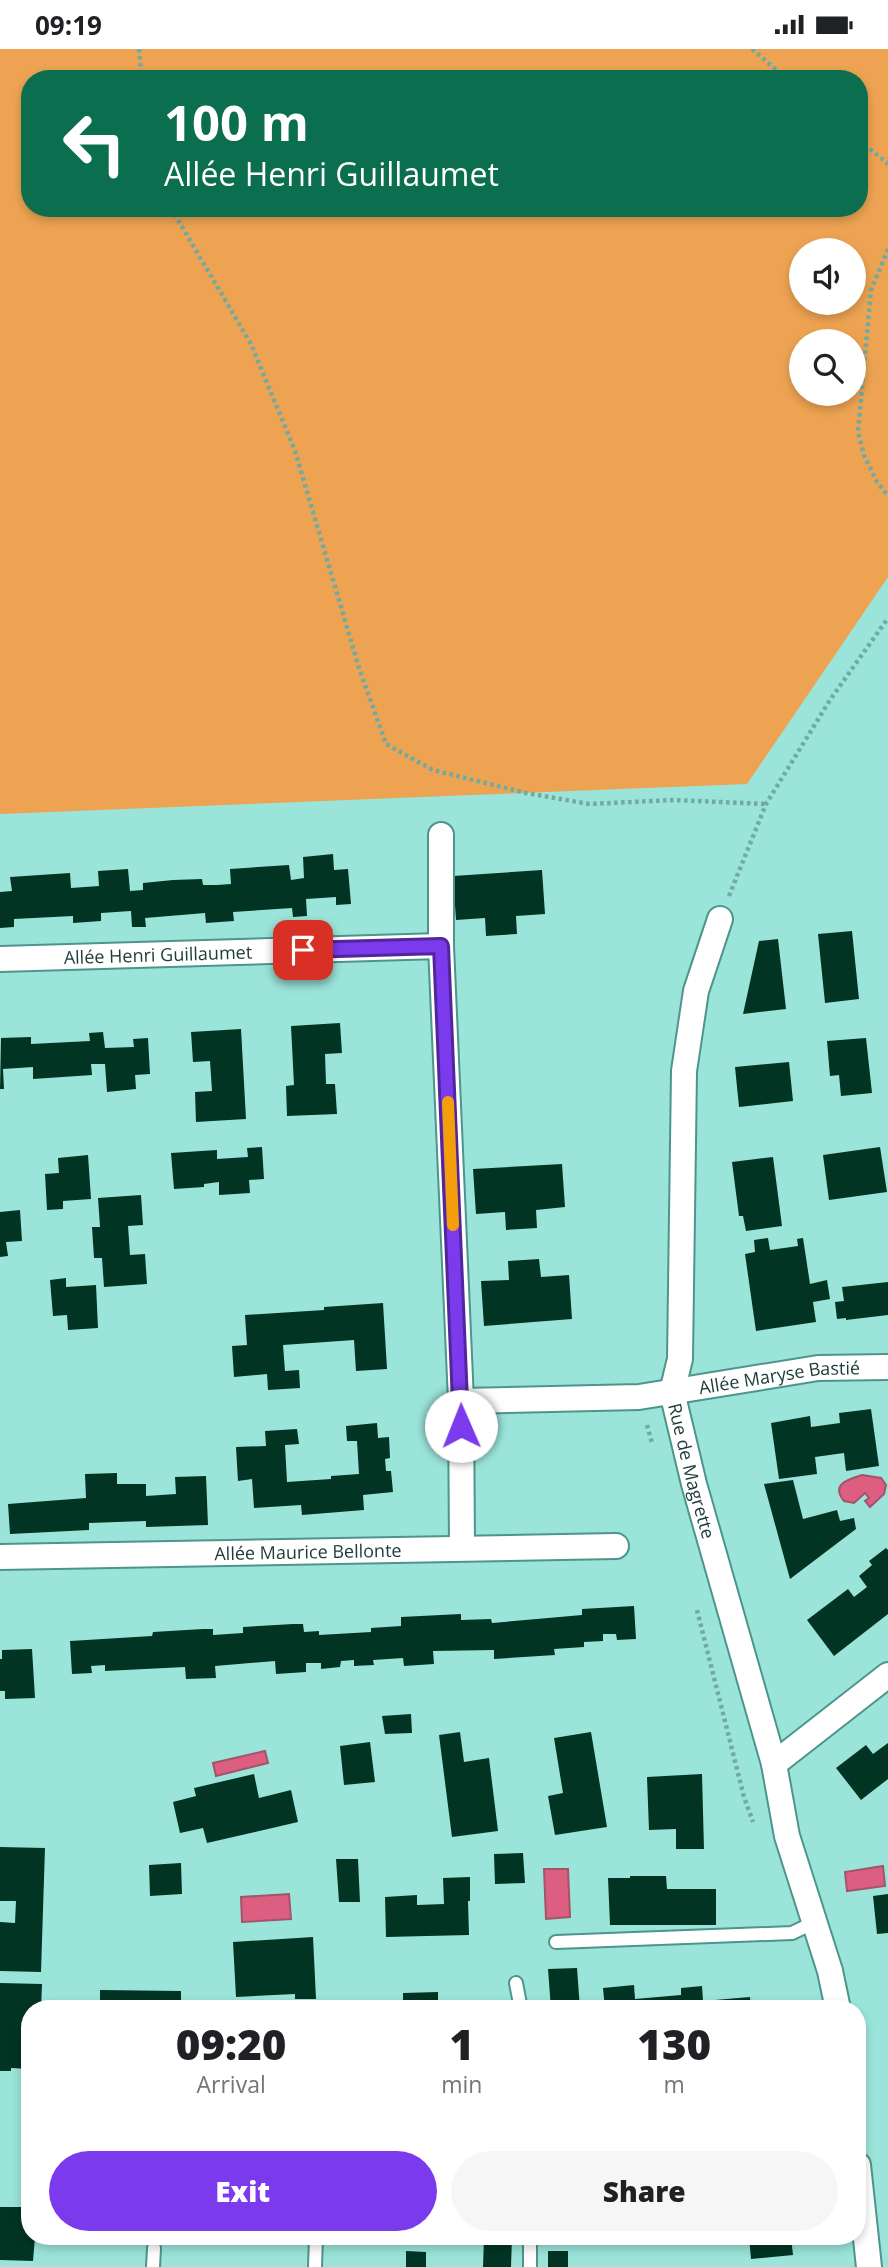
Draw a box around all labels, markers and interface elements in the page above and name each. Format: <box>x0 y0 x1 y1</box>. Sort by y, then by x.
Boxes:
text: 09:19 <box>35 7 102 43</box>
text: 100 m <box>164 89 309 155</box>
icon: left <box>49 98 140 189</box>
text: Allée Henri Guillaumet <box>164 152 499 195</box>
map controls <box>789 238 866 406</box>
button: sound <box>789 238 866 315</box>
button: search <box>789 329 866 406</box>
pin <box>273 920 333 980</box>
icon: arrive <box>284 931 322 969</box>
street label: Allée Henri Guillaumet <box>63 940 252 969</box>
street label: Allée Maryse Bastié <box>697 1355 860 1399</box>
position arrow <box>424 1389 498 1463</box>
street label: Rue de Magrette <box>663 1401 721 1541</box>
street label: Allée Maurice Bellonte <box>214 1538 402 1565</box>
text: 09:20 <box>176 2015 286 2072</box>
text: 1 <box>450 2015 474 2072</box>
text: 130 <box>637 2015 711 2072</box>
text: Arrival <box>197 2068 266 2100</box>
text: min <box>441 2068 482 2100</box>
text: m <box>664 2068 685 2100</box>
button: Exit <box>49 2151 437 2231</box>
button: Share <box>451 2151 838 2231</box>

